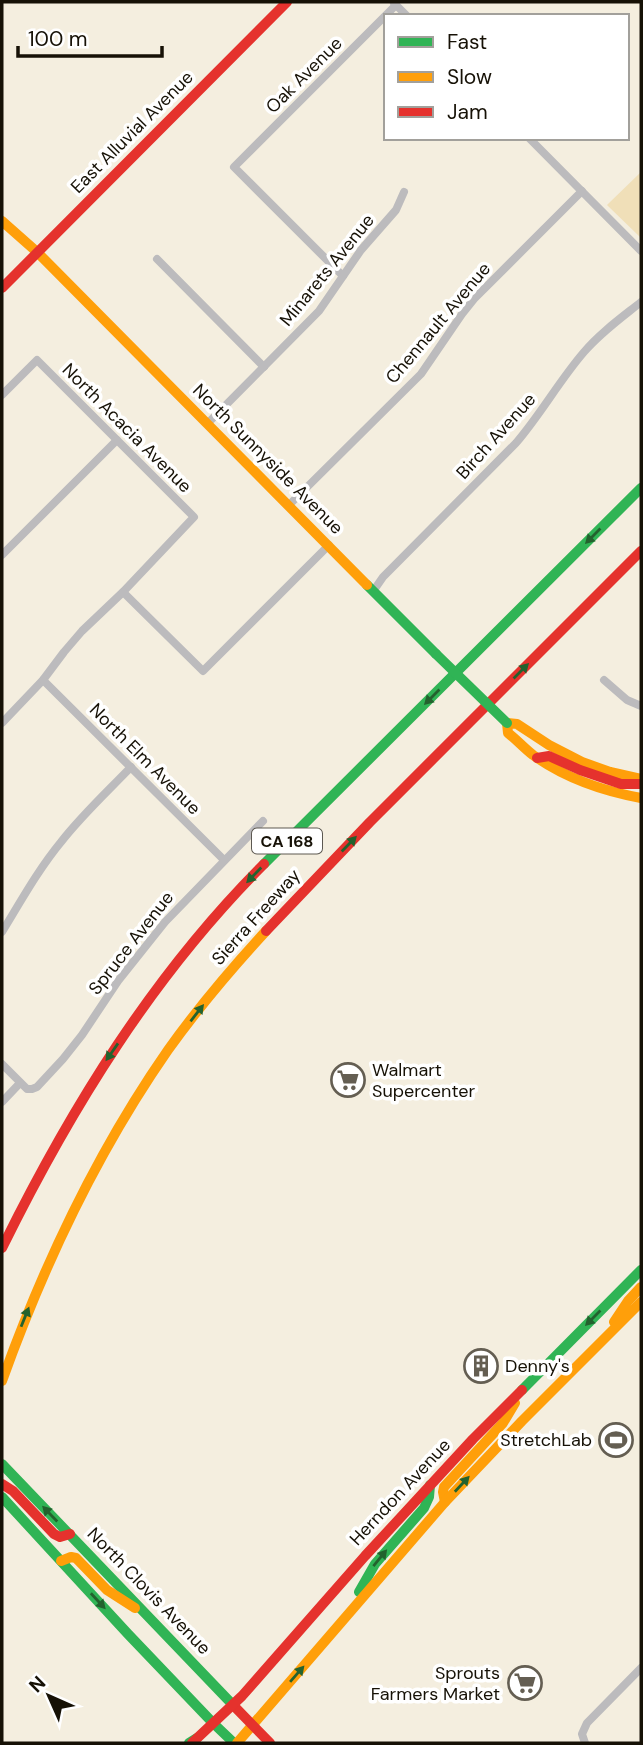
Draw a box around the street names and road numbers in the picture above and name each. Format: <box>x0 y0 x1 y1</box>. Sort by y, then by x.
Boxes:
street label: Oak Avenue <box>261 32 347 118</box>
street label: East Alluvial Avenue <box>65 65 199 199</box>
street label: Minarets Avenue <box>274 209 380 331</box>
street label: Chennault Avenue <box>380 257 496 389</box>
street label: North Acacia Avenue <box>57 358 197 498</box>
street label: North Sunnyside Avenue <box>188 379 348 539</box>
street label: Birch Avenue <box>451 388 541 484</box>
street label: North Elm Avenue <box>84 698 206 820</box>
road number: CA 168 <box>252 828 322 854</box>
street label: Sierra Freeway <box>206 864 306 970</box>
street label: Spruce Avenue <box>83 886 179 1000</box>
street label: Herndon Avenue <box>344 1433 456 1551</box>
street label: North Clovis Avenue <box>82 1522 216 1660</box>

